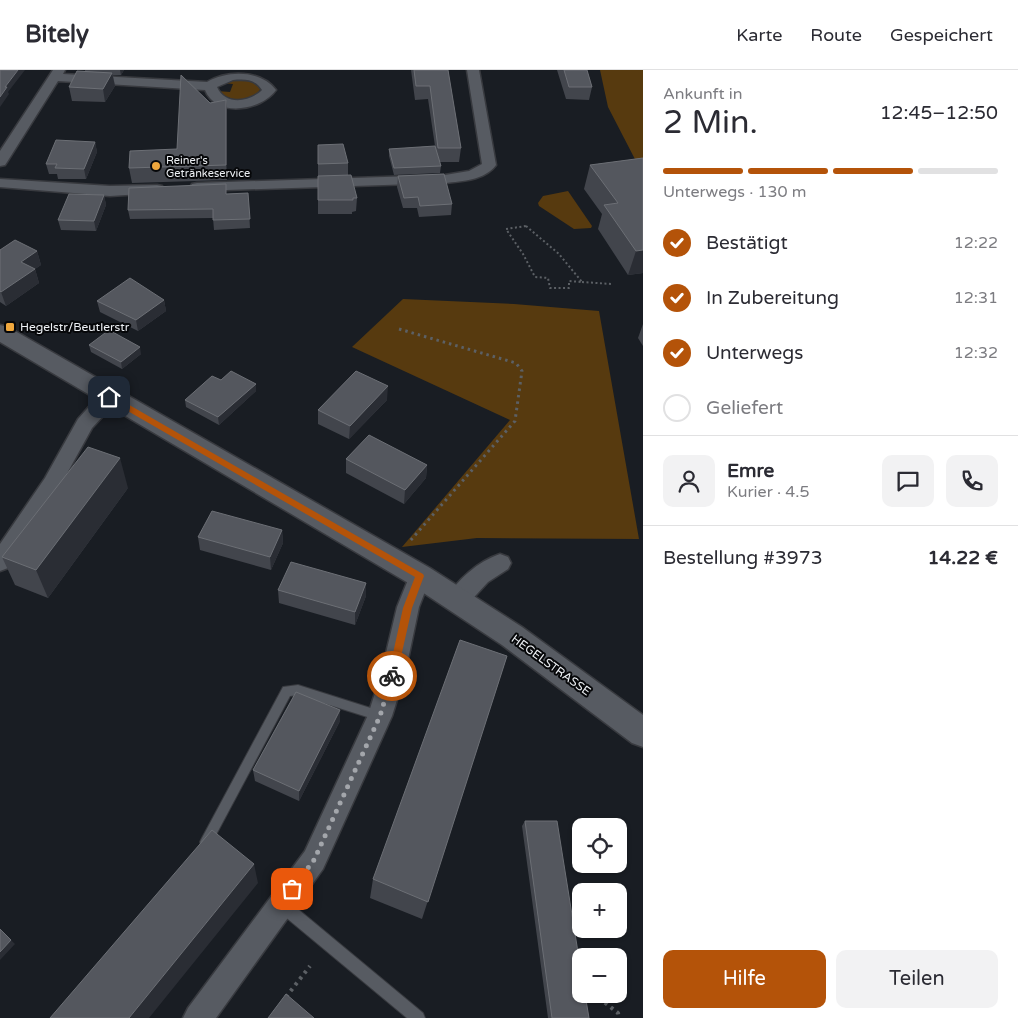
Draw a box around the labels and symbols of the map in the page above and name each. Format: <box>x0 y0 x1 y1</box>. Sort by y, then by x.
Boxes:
place label: Reiner's Getränkeservice <box>166 154 250 180</box>
marker: Reiner's Getränkeservice <box>150 160 162 172</box>
place label: Hegelstr/Beutlerstr <box>20 320 130 334</box>
marker: Hegelstr/Beutlerstr <box>4 321 16 333</box>
pin <box>88 376 130 418</box>
street label: HEGELSTRASSE <box>509 632 594 699</box>
courier <box>367 651 417 701</box>
pin <box>271 868 313 910</box>

